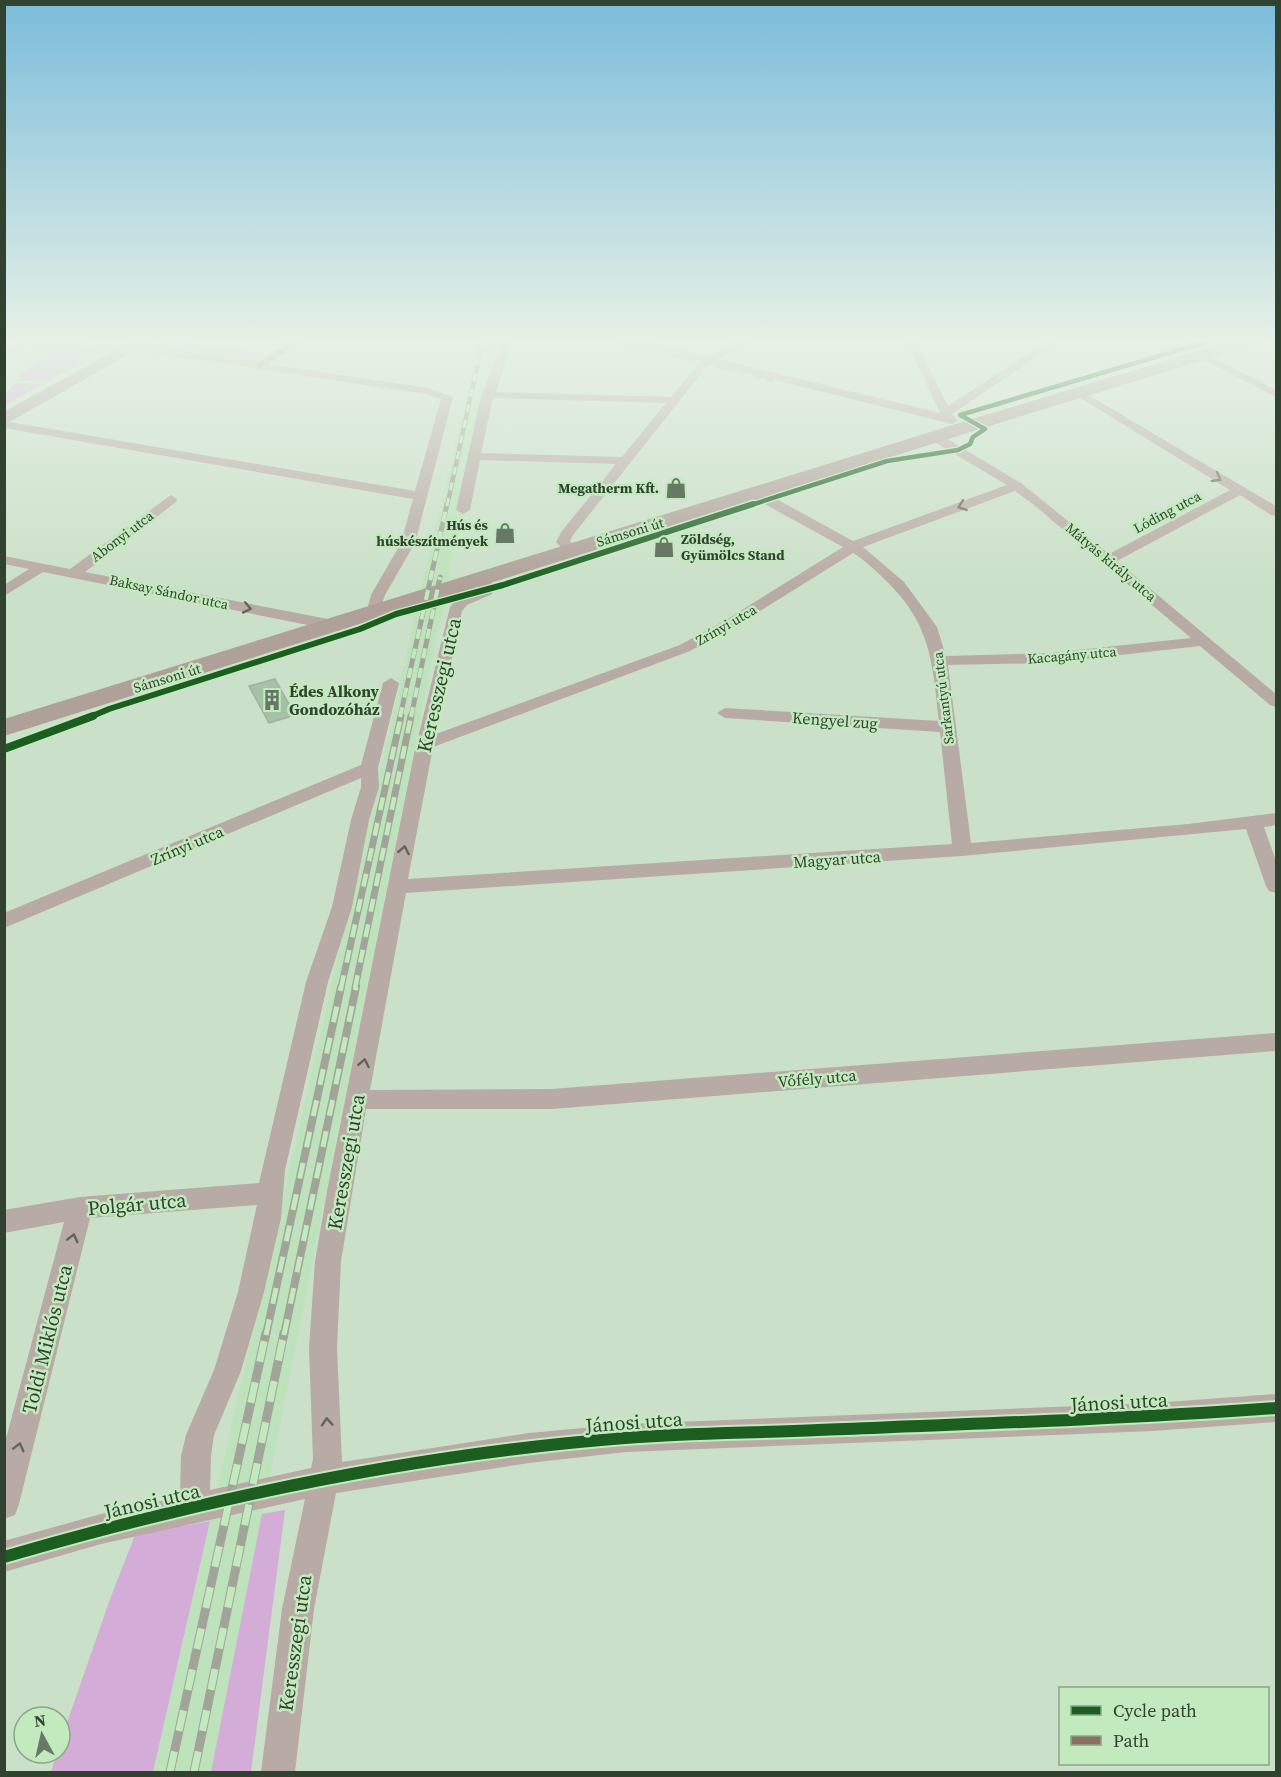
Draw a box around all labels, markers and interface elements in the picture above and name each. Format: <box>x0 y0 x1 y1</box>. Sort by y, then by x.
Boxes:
one-way arrow <box>1211 471 1221 483</box>
shop icon: Megatherm Kft. <box>664 476 688 500</box>
place label: Megatherm Kft. <box>558 478 659 498</box>
street label: Lóding utca <box>1130 485 1205 538</box>
one-way arrow <box>957 499 968 512</box>
street label: Abonyi utca <box>86 505 158 566</box>
street label: Sámsoni út <box>594 512 666 552</box>
place label: Hús és húskészítmények <box>376 515 489 551</box>
street label: Mátyás király utca <box>1061 518 1161 607</box>
shop icon: Hús és húskészítmények <box>493 521 517 545</box>
place label: Zöldség, Gyümölcs Stand <box>681 529 785 565</box>
shop icon: Zöldség, Gyümölcs Stand <box>652 535 676 559</box>
street label: Baksay Sándor utca <box>108 570 231 615</box>
street label: Zrínyi utca <box>692 599 761 650</box>
one-way arrow <box>242 601 252 614</box>
street label: Keresszegi utca <box>410 614 468 755</box>
street label: Kacagány utca <box>1027 641 1118 669</box>
street label: Sarkantyú utca <box>927 650 959 745</box>
street label: Sámsoni út <box>131 658 203 698</box>
place label: Édes Alkony Gondozóház <box>289 680 380 720</box>
building icon: Édes Alkony Gondozóház <box>260 688 284 712</box>
street label: Kengyel zug <box>791 706 879 734</box>
street label: Zrínyi utca <box>147 820 227 870</box>
street label: Magyar utca <box>793 845 882 873</box>
one-way arrow <box>397 846 410 856</box>
one-way arrow <box>357 1058 370 1068</box>
street label: Vőfély utca <box>777 1064 858 1092</box>
street label: Keresszegi utca <box>320 1091 372 1232</box>
street label: Polgár utca <box>86 1186 188 1222</box>
one-way arrow <box>65 1233 78 1243</box>
street label: Toldi Miklós utca <box>15 1261 79 1416</box>
street label: Jánosi utca <box>1069 1385 1169 1419</box>
street label: Jánosi utca <box>583 1405 684 1439</box>
one-way arrow <box>321 1418 334 1427</box>
one-way arrow <box>12 1443 24 1453</box>
street label: Jánosi utca <box>100 1476 203 1526</box>
street label: Keresszegi utca <box>272 1572 319 1713</box>
legend <box>1059 1687 1269 1765</box>
text: Cycle path <box>1113 1698 1197 1723</box>
north arrow <box>12 1705 72 1765</box>
text: N <box>33 1708 48 1732</box>
text: Path <box>1113 1728 1150 1753</box>

